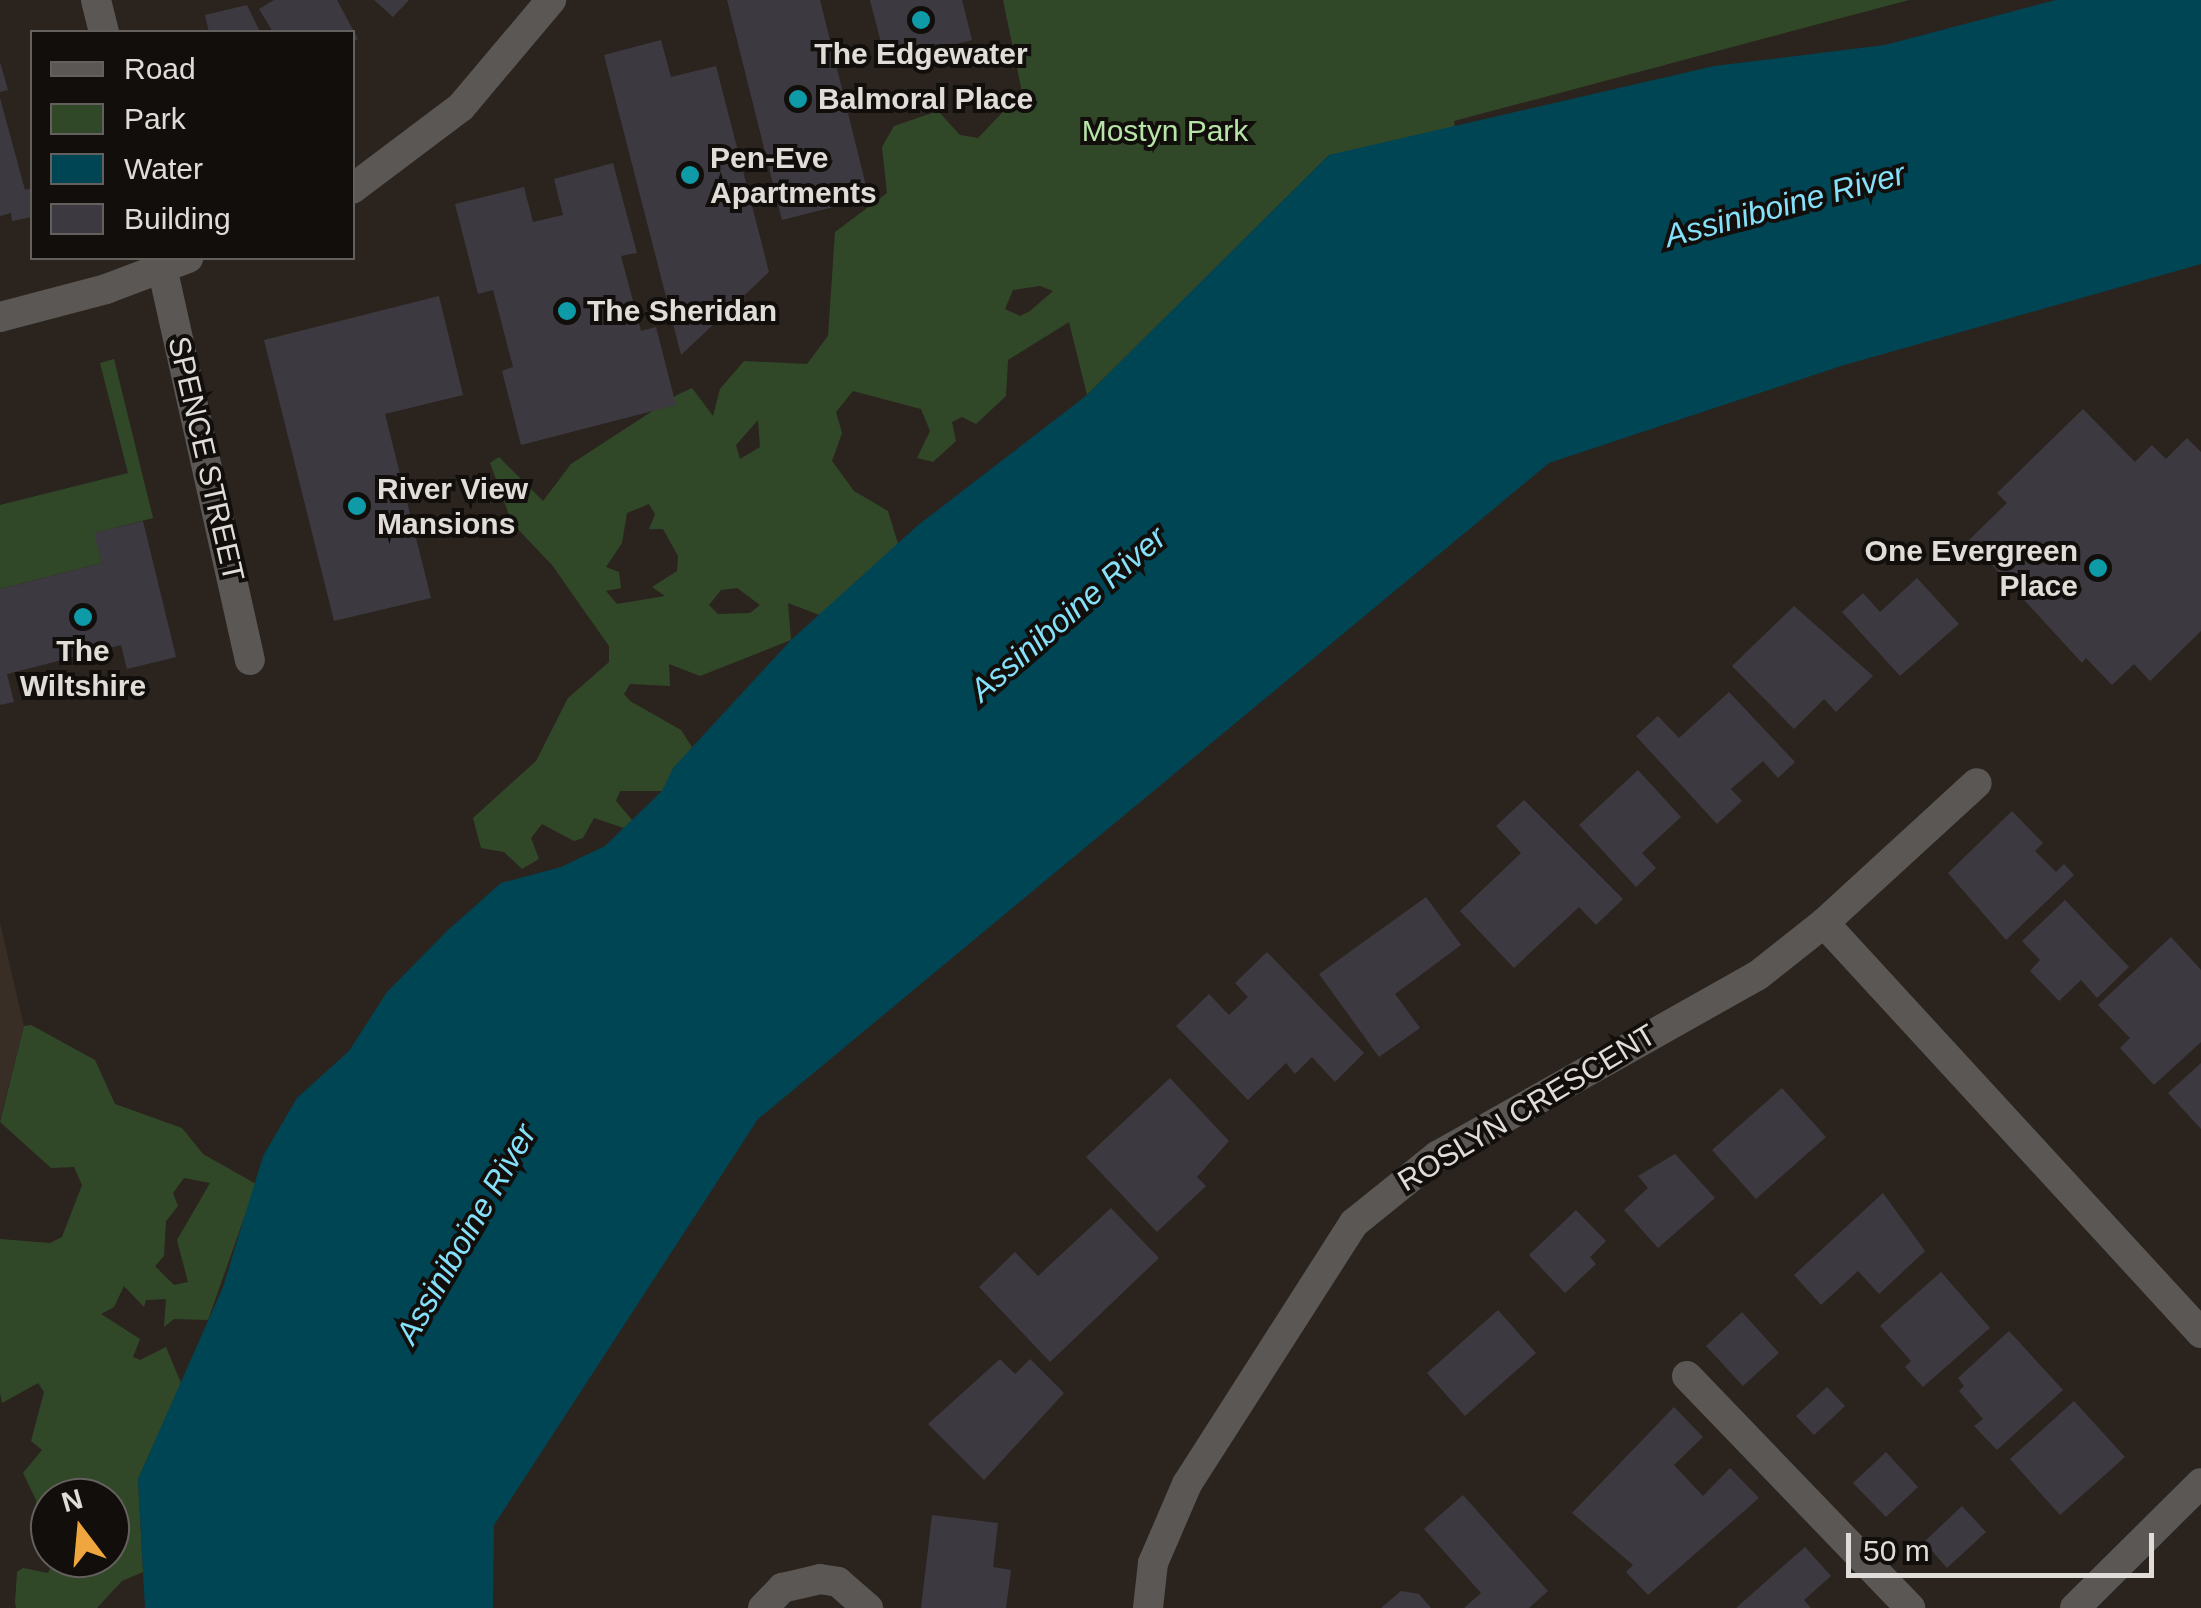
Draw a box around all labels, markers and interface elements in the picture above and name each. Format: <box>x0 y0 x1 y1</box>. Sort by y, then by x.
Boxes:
marker: The Edgewater <box>910 9 932 31</box>
legend <box>30 30 355 260</box>
place label: The Edgewater <box>814 36 1028 72</box>
text: Road <box>124 52 196 85</box>
place label: Balmoral Place <box>818 81 1033 117</box>
marker: Balmoral Place <box>787 88 809 110</box>
text: Park <box>124 102 186 135</box>
park label: Mostyn Park <box>1082 113 1248 149</box>
place label: Pen-Eve Apartments <box>710 140 877 210</box>
text: Water <box>124 152 203 185</box>
water label: Assiniboine River <box>1661 154 1909 256</box>
marker: Pen-Eve Apartments <box>679 164 701 186</box>
text: Building <box>124 202 231 235</box>
place label: The Sheridan <box>587 293 777 329</box>
marker: The Sheridan <box>556 300 578 322</box>
street label: SPENCE STREET <box>160 333 252 585</box>
place label: River View Mansions <box>377 471 528 542</box>
marker: River View Mansions <box>346 495 368 517</box>
water label: Assiniboine River <box>962 518 1174 710</box>
place label: One Evergreen Place <box>1865 533 2078 604</box>
marker: One Evergreen Place <box>2087 557 2109 579</box>
marker: The Wiltshire <box>72 606 94 628</box>
place label: The Wiltshire <box>20 633 146 704</box>
street label: ROSLYN CRESCENT <box>1392 1017 1662 1199</box>
water label: Assiniboine River <box>388 1117 544 1351</box>
north arrow <box>30 1478 130 1578</box>
text: N <box>58 1483 86 1518</box>
scale bar <box>1851 1513 2158 1575</box>
text: 50 m <box>1863 1534 1930 1567</box>

